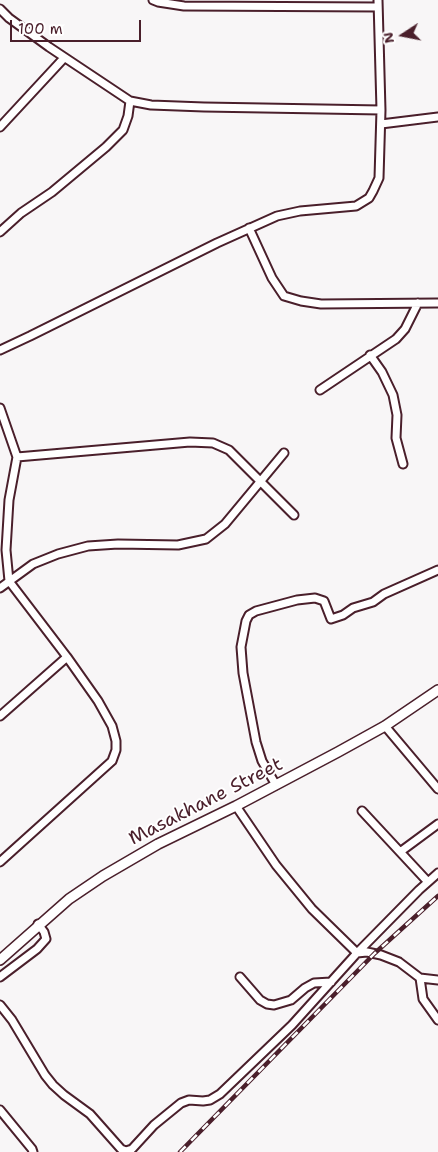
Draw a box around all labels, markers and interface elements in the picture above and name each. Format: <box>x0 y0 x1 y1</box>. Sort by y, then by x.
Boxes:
scale bar <box>12 10 144 42</box>
north arrow <box>378 10 428 60</box>
text: 100 m <box>18 19 63 39</box>
text: N <box>378 31 398 45</box>
street label: Masakhane Street <box>125 753 287 851</box>

